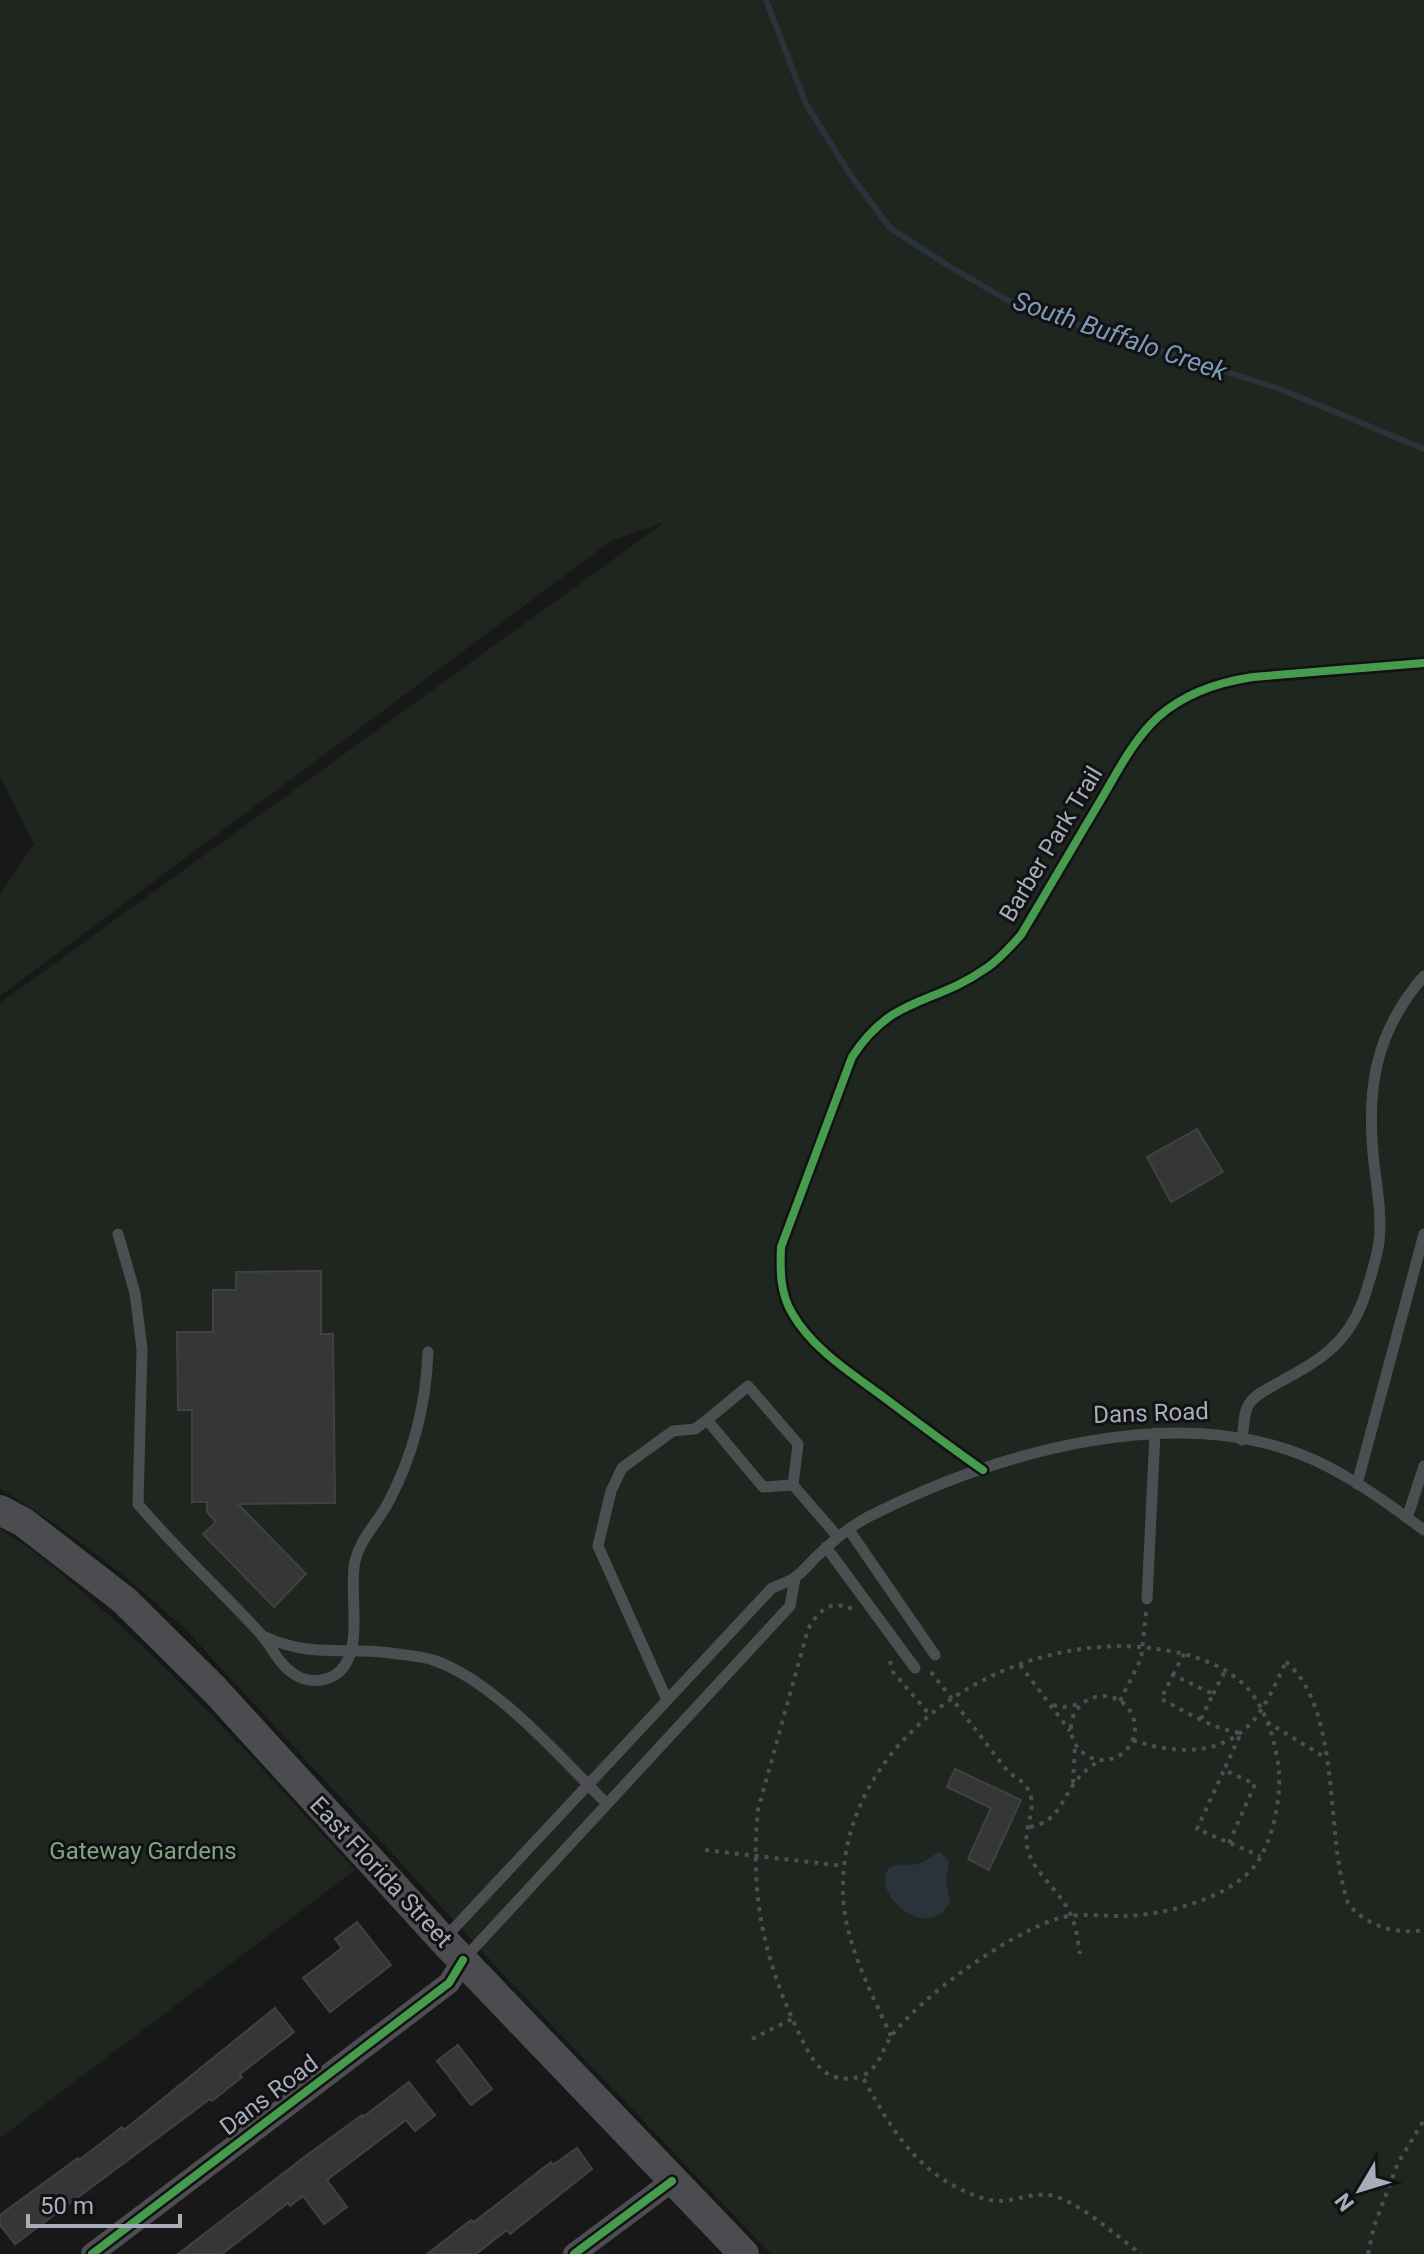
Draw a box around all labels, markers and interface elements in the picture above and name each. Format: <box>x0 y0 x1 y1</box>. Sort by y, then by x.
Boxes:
water label: South Buffalo Creek <box>1009 285 1232 387</box>
street label: Barber Park Trail <box>994 761 1108 927</box>
street label: Dans Road <box>1093 1397 1209 1429</box>
street label: East Florida Street <box>304 1791 458 1953</box>
park label: Gateway Gardens <box>49 1837 237 1865</box>
street label: Dans Road <box>214 2049 324 2141</box>
north arrow <box>1320 2150 1400 2230</box>
scale bar <box>28 2178 180 2228</box>
text: N <box>1330 2188 1359 2216</box>
text: 50 m <box>40 2192 94 2220</box>

